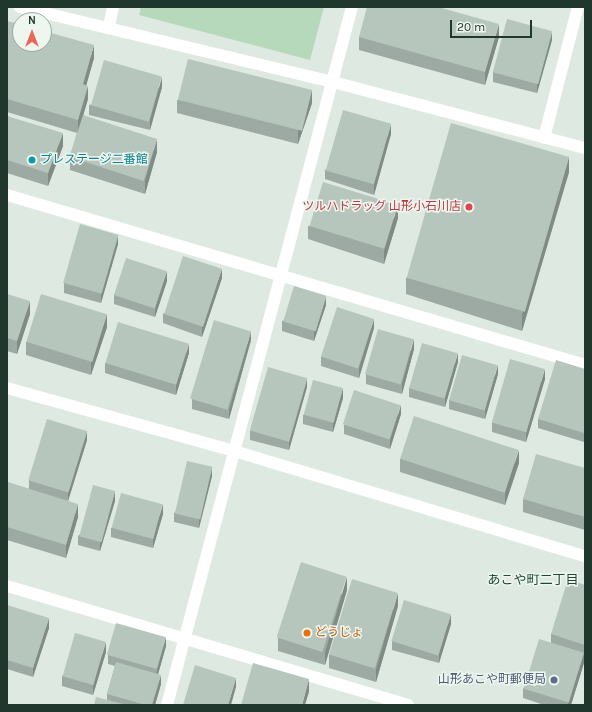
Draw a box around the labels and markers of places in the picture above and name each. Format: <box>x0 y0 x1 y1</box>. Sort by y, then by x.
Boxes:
place label: プレステージ二番館 <box>40 153 148 167</box>
marker: プレステージ二番館 <box>27 155 37 165</box>
place label: ツルハドラッグ 山形小石川店 <box>302 200 461 214</box>
marker: ツルハドラッグ 山形小石川店 <box>464 202 474 212</box>
place label: どうじょ <box>315 626 363 640</box>
marker: どうじょ <box>302 628 312 638</box>
place label: 山形あこや町郵便局 <box>438 673 546 687</box>
marker: 山形あこや町郵便局 <box>549 675 559 685</box>

